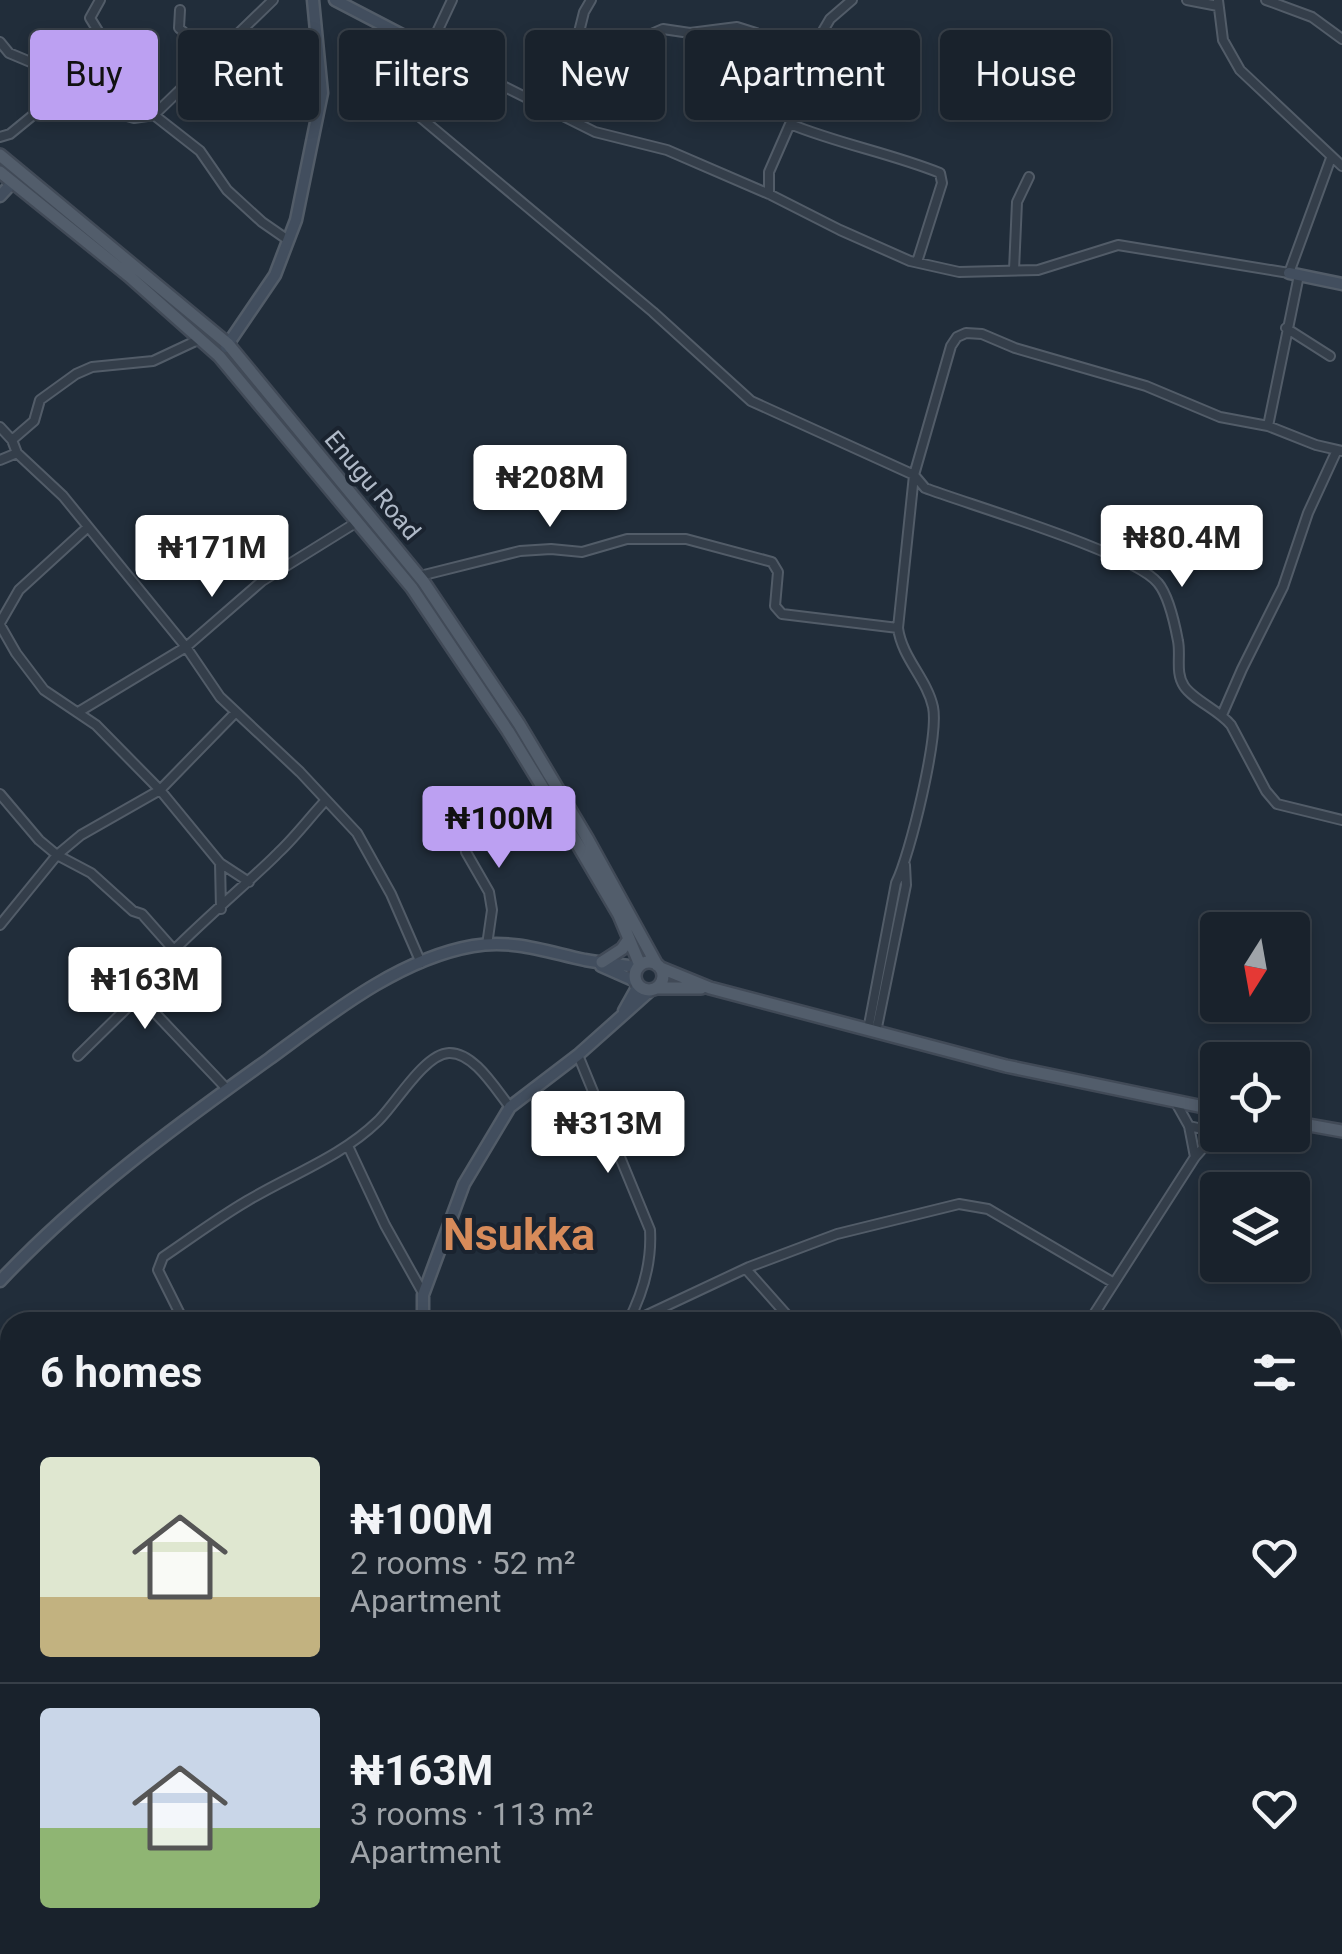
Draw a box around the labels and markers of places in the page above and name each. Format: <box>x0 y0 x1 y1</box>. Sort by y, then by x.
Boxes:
pin: ₦208M <box>480 445 620 530</box>
pin: ₦80.4M <box>1101 505 1263 590</box>
pin: ₦171M <box>142 515 282 600</box>
pin: ₦100M <box>429 786 569 871</box>
pin: ₦163M <box>75 947 215 1032</box>
pin: ₦313M <box>538 1091 678 1176</box>

